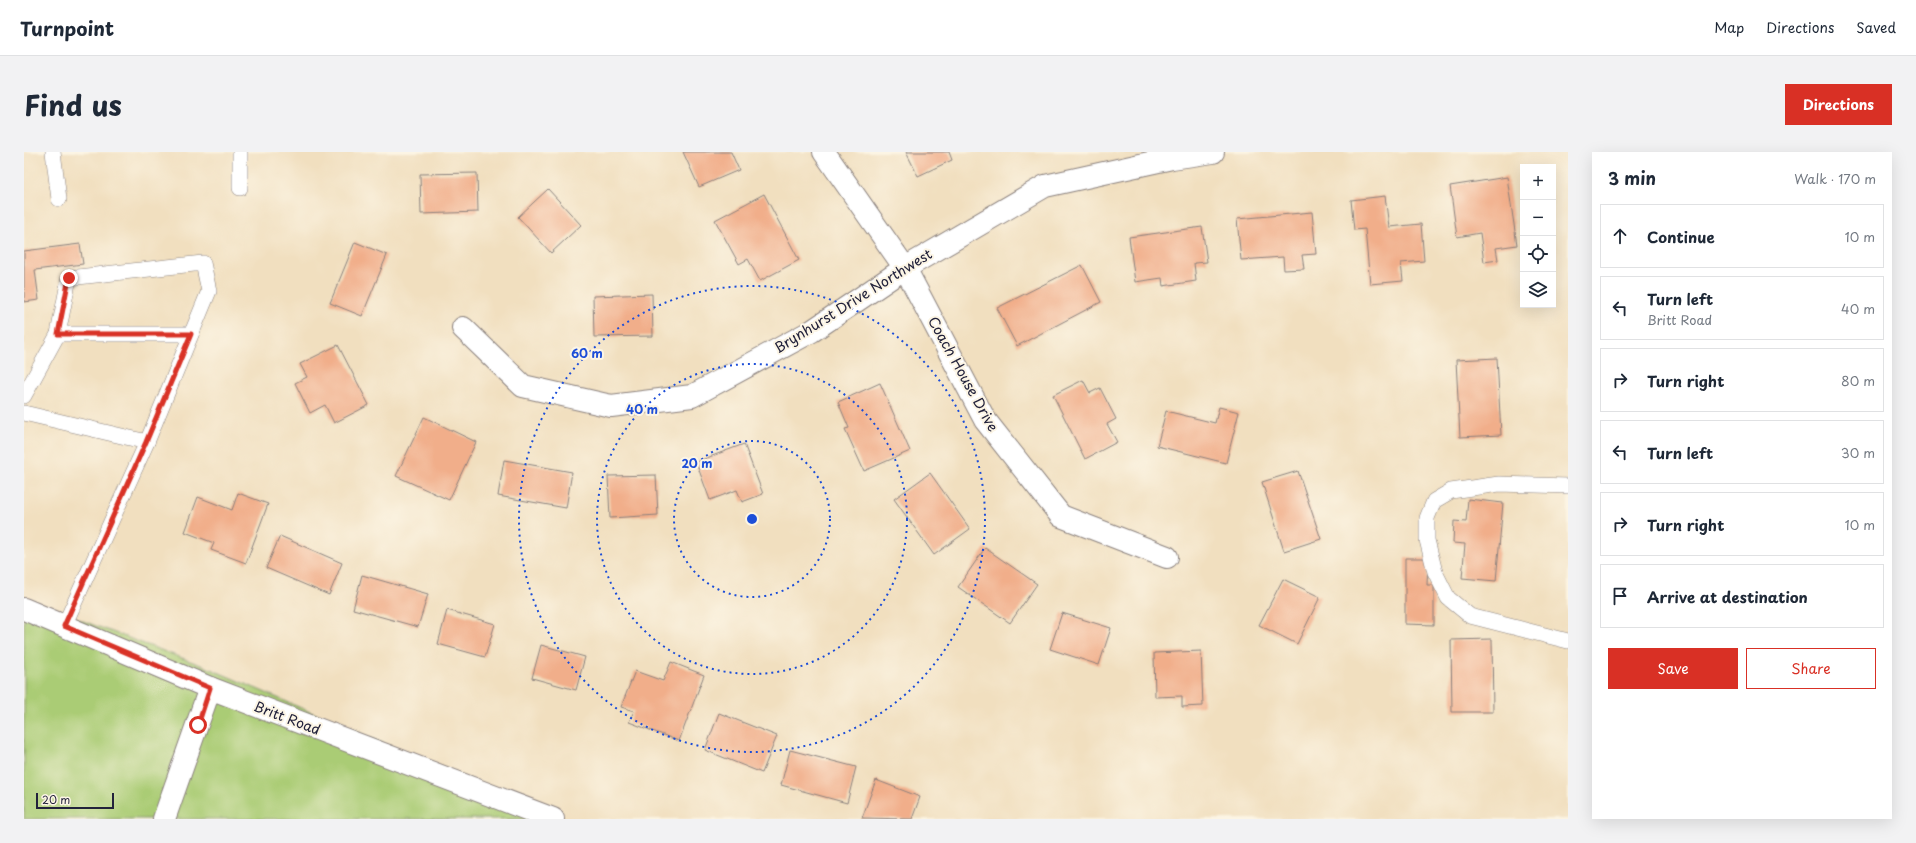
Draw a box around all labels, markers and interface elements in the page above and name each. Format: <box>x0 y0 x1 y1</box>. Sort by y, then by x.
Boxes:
text: Turnpoint <box>20 14 114 42</box>
text: Map <box>1714 17 1744 38</box>
text: Directions <box>1766 17 1834 38</box>
text: Saved <box>1856 17 1896 38</box>
text: Find us <box>24 83 122 126</box>
button: Directions <box>1785 84 1892 125</box>
map controls <box>1520 164 1556 308</box>
button: + <box>1520 164 1556 200</box>
text: 3 min <box>1608 165 1656 191</box>
text: Walk · 170 m <box>1794 169 1876 188</box>
button: − <box>1520 200 1556 236</box>
icon: ahead <box>1609 225 1631 247</box>
text: Continue <box>1647 225 1715 248</box>
text: 10 m <box>1845 227 1875 246</box>
button: locate <box>1520 236 1556 272</box>
street label: Brynhurst Drive Northwest <box>770 243 936 358</box>
route end <box>60 269 78 287</box>
button: layers <box>1520 272 1556 308</box>
text: Turn left <box>1647 287 1713 310</box>
icon: left <box>1609 297 1631 319</box>
text: 40 m <box>1841 299 1875 318</box>
text: Britt Road <box>1647 310 1712 329</box>
street label: Coach House Drive <box>923 312 1004 435</box>
text: 60 m <box>571 344 603 362</box>
icon: right <box>1609 369 1631 391</box>
text: Turn right <box>1647 369 1724 392</box>
text: 80 m <box>1841 371 1875 390</box>
text: 40 m <box>626 400 658 418</box>
icon: left <box>1609 441 1631 463</box>
text: Turn left <box>1647 441 1713 464</box>
text: 30 m <box>1841 443 1875 462</box>
text: 20 m <box>681 454 713 472</box>
centre of rings <box>745 512 759 526</box>
icon: right <box>1609 513 1631 535</box>
text: Turn right <box>1647 513 1724 536</box>
text: 10 m <box>1845 515 1875 534</box>
icon: arrive <box>1609 585 1631 607</box>
text: Arrive at destination <box>1647 585 1808 608</box>
button: Save <box>1608 648 1738 689</box>
button: Share <box>1746 648 1876 689</box>
street label: Britt Road <box>251 695 324 740</box>
route start <box>189 716 207 734</box>
scale bar <box>36 791 114 810</box>
text: 20 m <box>42 791 70 808</box>

